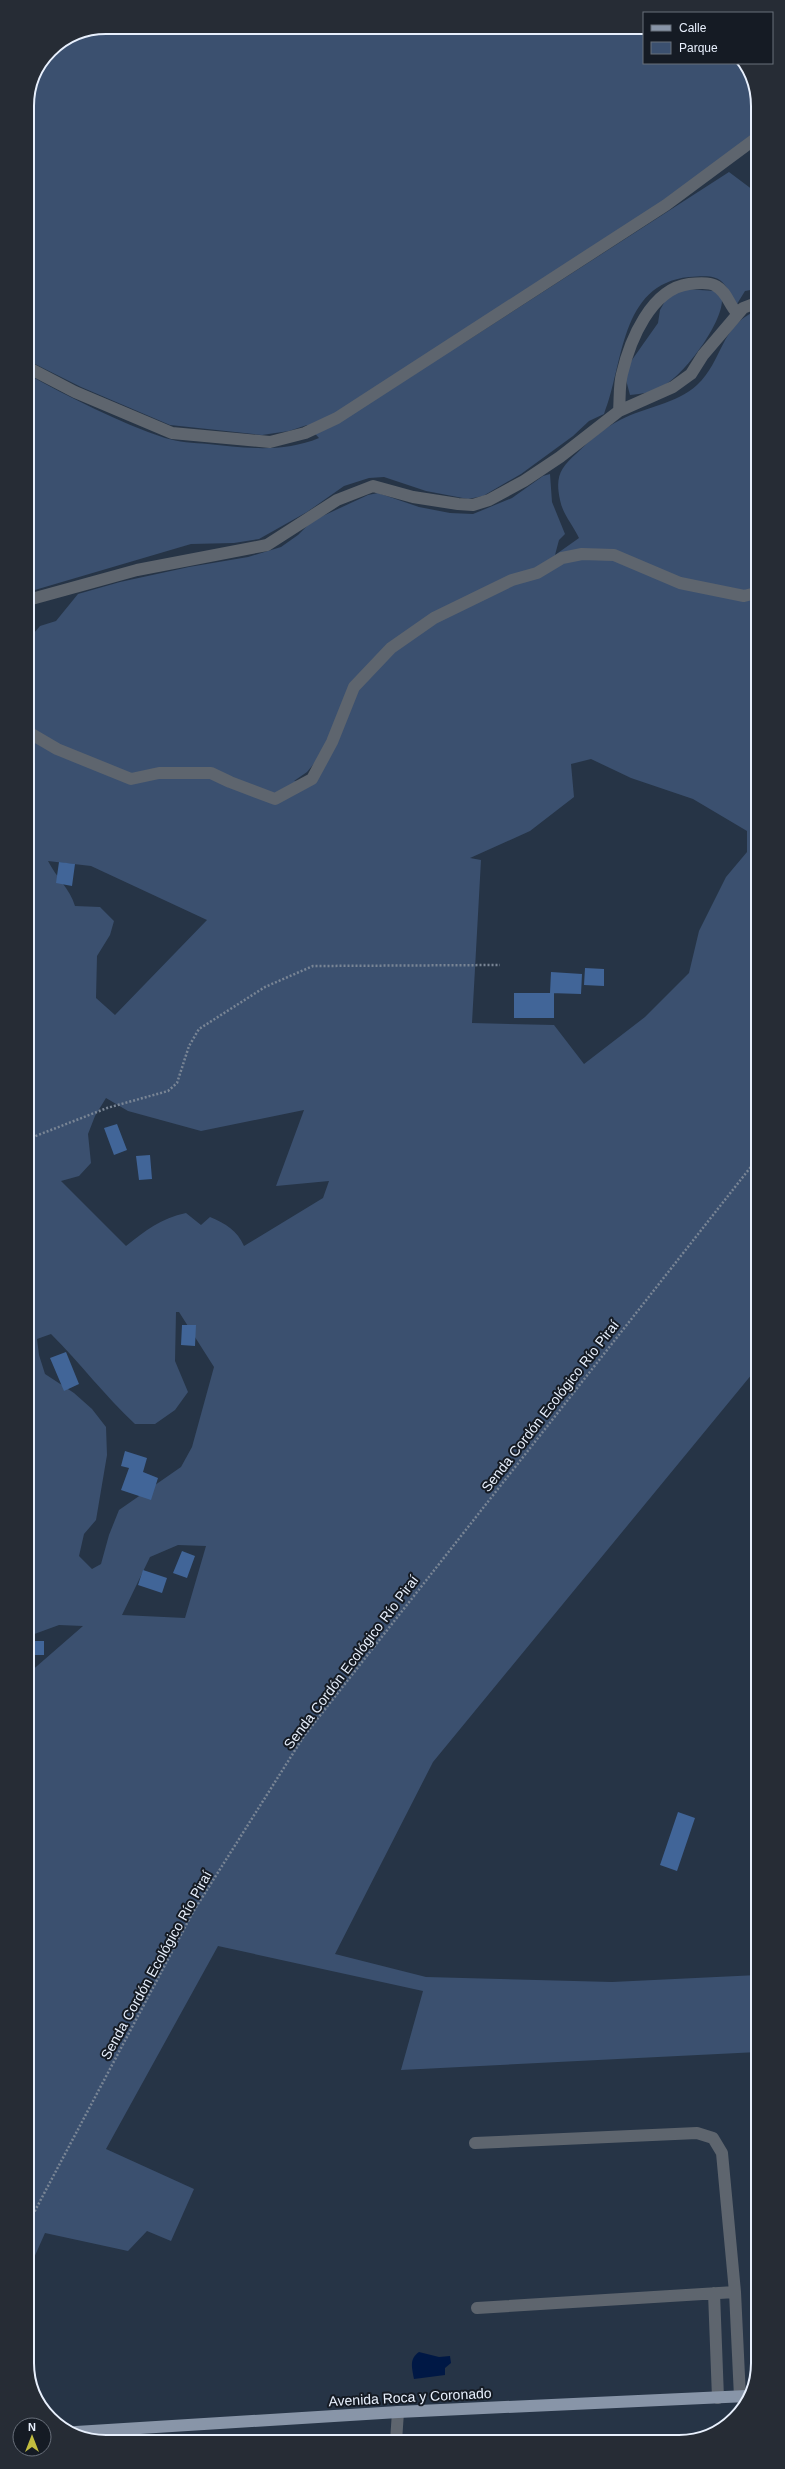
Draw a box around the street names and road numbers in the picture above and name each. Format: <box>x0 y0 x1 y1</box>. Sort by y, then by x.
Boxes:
street label: Senda Cordón Ecológico Río Piraí <box>478 1317 622 1495</box>
street label: Senda Cordón Ecológico Río Piraí <box>280 1572 422 1752</box>
street label: Senda Cordón Ecológico Río Piraí <box>97 1868 215 2062</box>
street label: Avenida Roca y Coronado <box>328 2385 492 2409</box>

